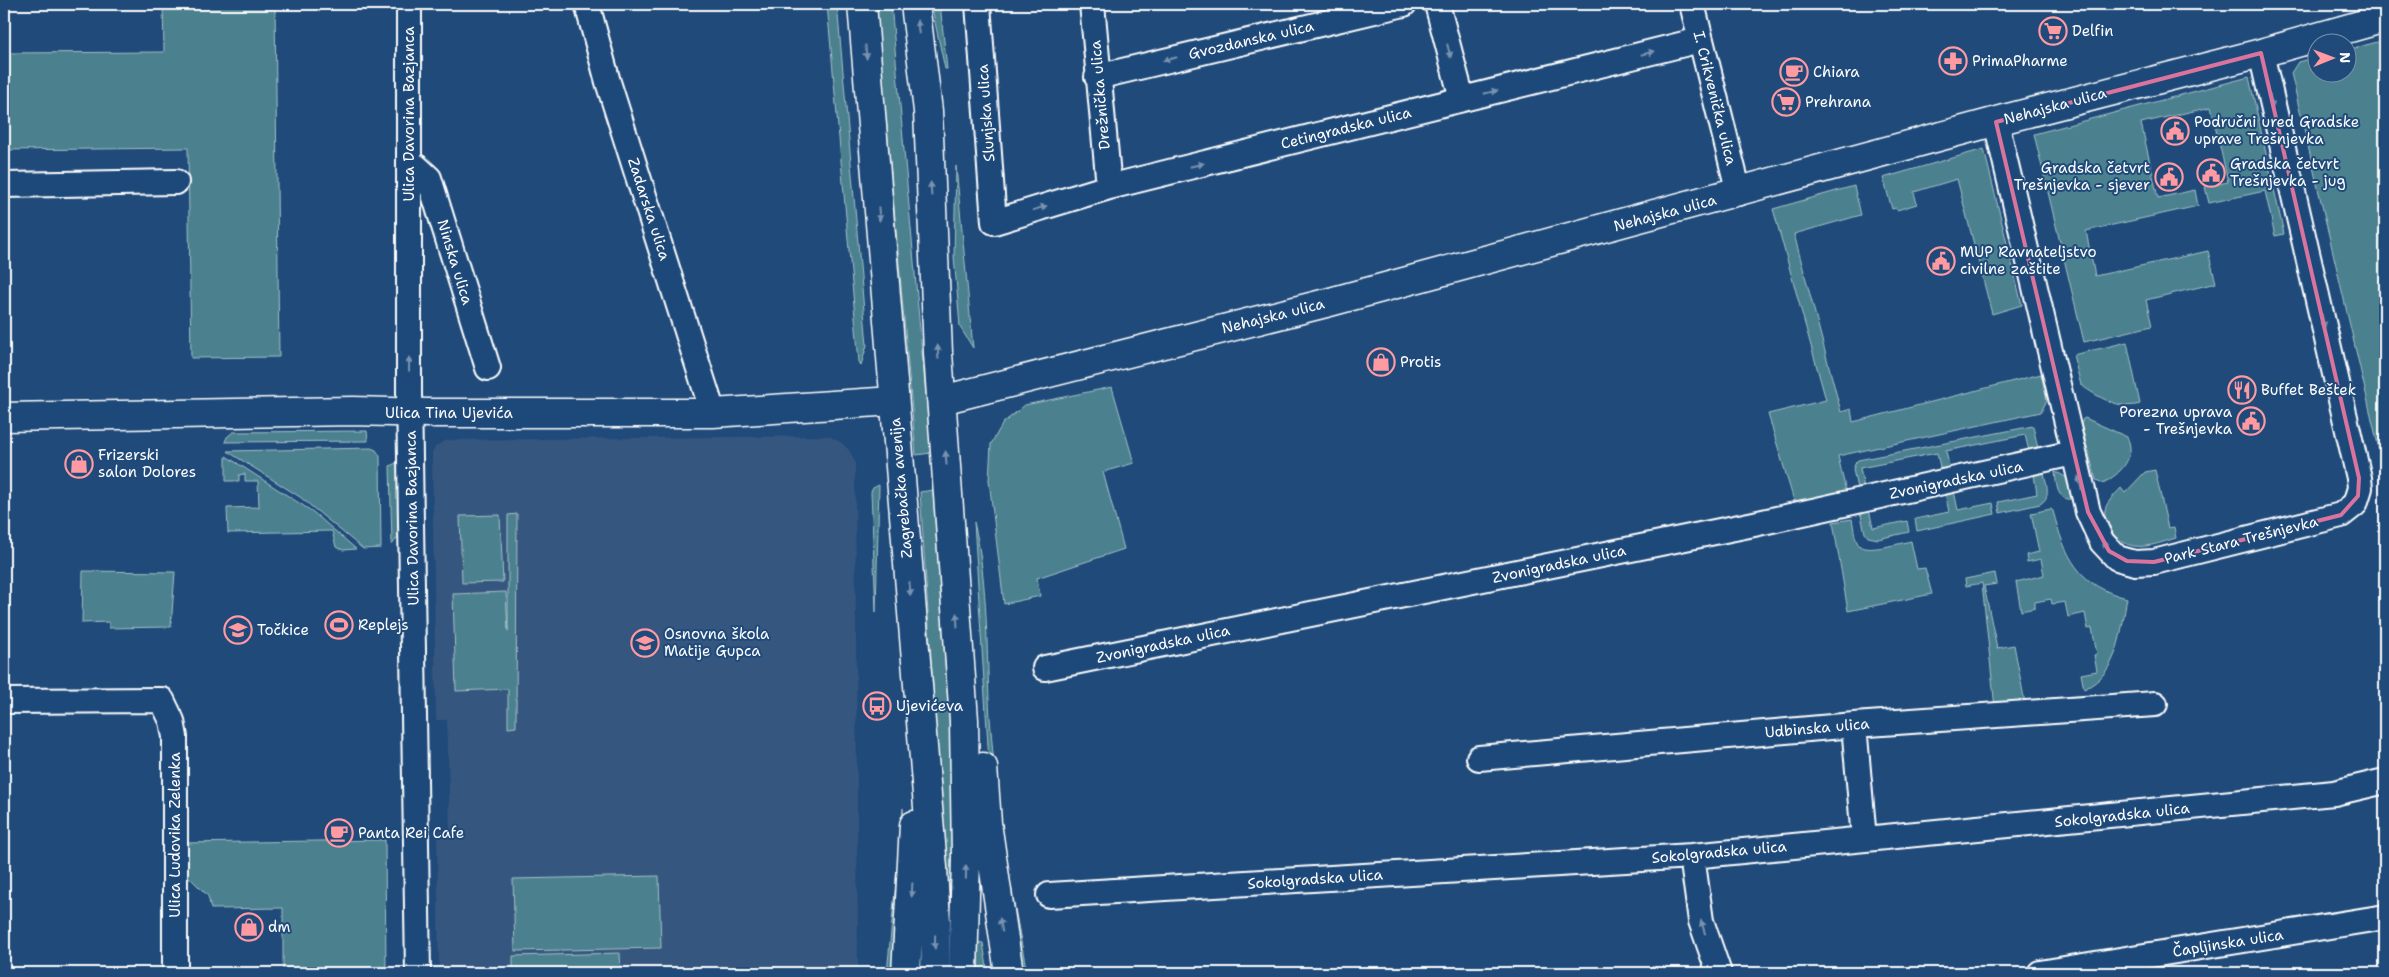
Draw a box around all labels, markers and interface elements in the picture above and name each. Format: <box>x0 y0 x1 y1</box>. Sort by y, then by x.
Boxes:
street label: Gvozdanska ulica <box>1186 16 1316 64</box>
supermarket icon: Delfin <box>2038 16 2068 46</box>
one-way arrow <box>914 19 922 35</box>
place label: Delfin <box>2072 21 2114 41</box>
street label: Ulica Davorina Bazjanca <box>399 26 419 202</box>
street label: I. Crikvenička ulica <box>1689 29 1742 168</box>
north arrow <box>2306 32 2356 82</box>
street label: Drežnička ulica <box>1085 39 1115 151</box>
one-way arrow <box>1446 43 1454 58</box>
one-way arrow <box>862 45 870 61</box>
pharmacy icon: PrimaPharme <box>1938 46 1968 76</box>
one-way arrow <box>1641 49 1656 57</box>
place label: PrimaPharme <box>1972 51 2068 71</box>
text: N <box>2336 52 2354 63</box>
one-way arrow <box>1162 55 1177 63</box>
cafe icon: Chiara <box>1779 57 1809 87</box>
place label: Chiara <box>1813 62 1860 82</box>
street label: Slunjska ulica <box>973 63 999 162</box>
street label: Nehajska ulica <box>2001 83 2109 129</box>
supermarket icon: Prehrana <box>1771 87 1801 117</box>
one-way arrow <box>1483 88 1498 96</box>
place label: Prehrana <box>1805 92 1872 112</box>
one-way arrow <box>2267 93 2275 108</box>
street label: Cetingradska ulica <box>1279 102 1414 154</box>
place label: Područni ured Gradske uprave Trešnjevka <box>2194 112 2359 149</box>
public building icon: Područni ured Gradske uprave Trešnjevka <box>2160 116 2190 146</box>
place label: Gradska četvrt Trešnjevka - jug <box>2230 154 2346 191</box>
street label: Zadarska ulica <box>623 155 675 263</box>
place label: Gradska četvrt Trešnjevka - sjever <box>2014 158 2150 195</box>
public building icon: Gradska četvrt Trešnjevka - jug <box>2196 158 2226 188</box>
one-way arrow <box>1190 161 1205 169</box>
public building icon: Gradska četvrt Trešnjevka - sjever <box>2154 162 2184 192</box>
one-way arrow <box>927 181 935 197</box>
street label: Nehajska ulica <box>1611 190 1719 236</box>
one-way arrow <box>1033 203 1048 211</box>
one-way arrow <box>875 207 883 223</box>
street label: Ninska ulica <box>433 217 478 308</box>
place label: MUP Ravnateljstvo civilne zaštite <box>1960 242 2097 279</box>
public building icon: MUP Ravnateljstvo civilne zaštite <box>1926 246 1956 276</box>
street label: Nehajska ulica <box>1219 293 1327 338</box>
one-way arrow <box>2319 313 2327 328</box>
one-way arrow <box>934 343 942 359</box>
shop icon: Protis <box>1366 347 1396 377</box>
place label: Protis <box>1400 352 1441 372</box>
one-way arrow <box>405 356 413 372</box>
restaurant icon: Buffet Beštek <box>2227 375 2257 405</box>
place label: Buffet Beštek <box>2261 380 2356 400</box>
place label: Porezna uprava - Trešnjevka <box>2119 402 2233 439</box>
street label: Ulica Tina Ujevića <box>385 403 514 423</box>
public building icon: Porezna uprava - Trešnjevka <box>2236 406 2266 436</box>
street label: Zagrebačka avenija <box>885 416 917 559</box>
street label: Ulica Davorina Bazjanca <box>400 430 424 606</box>
place label: Frizerski salon Dolores <box>98 445 196 482</box>
shop icon: Frizerski salon Dolores <box>64 449 94 479</box>
one-way arrow <box>942 450 950 466</box>
street label: Zvonigradska ulica <box>1887 456 2025 504</box>
one-way arrow <box>2076 475 2084 490</box>
street label: Park Stara Trešnjevka <box>2162 511 2321 569</box>
street label: Zvonigradska ulica <box>1490 540 1628 588</box>
one-way arrow <box>2101 542 2113 554</box>
one-way arrow <box>906 581 914 597</box>
sports icon: Replejs <box>324 610 354 640</box>
one-way arrow <box>953 612 961 628</box>
school or university icon: Točkice <box>223 615 253 645</box>
place label: Replejs <box>358 615 409 635</box>
place label: Točkice <box>257 620 309 640</box>
street label: Zvonigradska ulica <box>1094 620 1232 668</box>
place label: Osnovna škola Matije Gupca <box>664 624 770 661</box>
school or university icon: Osnovna škola Matije Gupca <box>630 628 660 658</box>
bus stop icon: Ujevićeva <box>862 691 892 721</box>
place label: Ujevićeva <box>896 696 964 716</box>
street label: Udbinska ulica <box>1764 713 1871 743</box>
street label: Ulica Ludovika Zelenka <box>165 752 185 918</box>
street label: Sokolgradska ulica <box>2054 798 2191 832</box>
cafe icon: Panta Rei Cafe <box>324 818 354 848</box>
place label: Panta Rei Cafe <box>358 823 464 843</box>
street label: Sokolgradska ulica <box>1651 836 1788 868</box>
one-way arrow <box>962 864 970 880</box>
street label: Sokolgradska ulica <box>1247 864 1384 894</box>
one-way arrow <box>907 882 915 898</box>
shop icon: dm <box>234 912 264 942</box>
place label: dm <box>268 917 290 937</box>
one-way arrow <box>997 917 1005 933</box>
one-way arrow <box>1698 920 1706 935</box>
street label: Čapljinska ulica <box>2171 923 2285 962</box>
one-way arrow <box>931 934 939 950</box>

